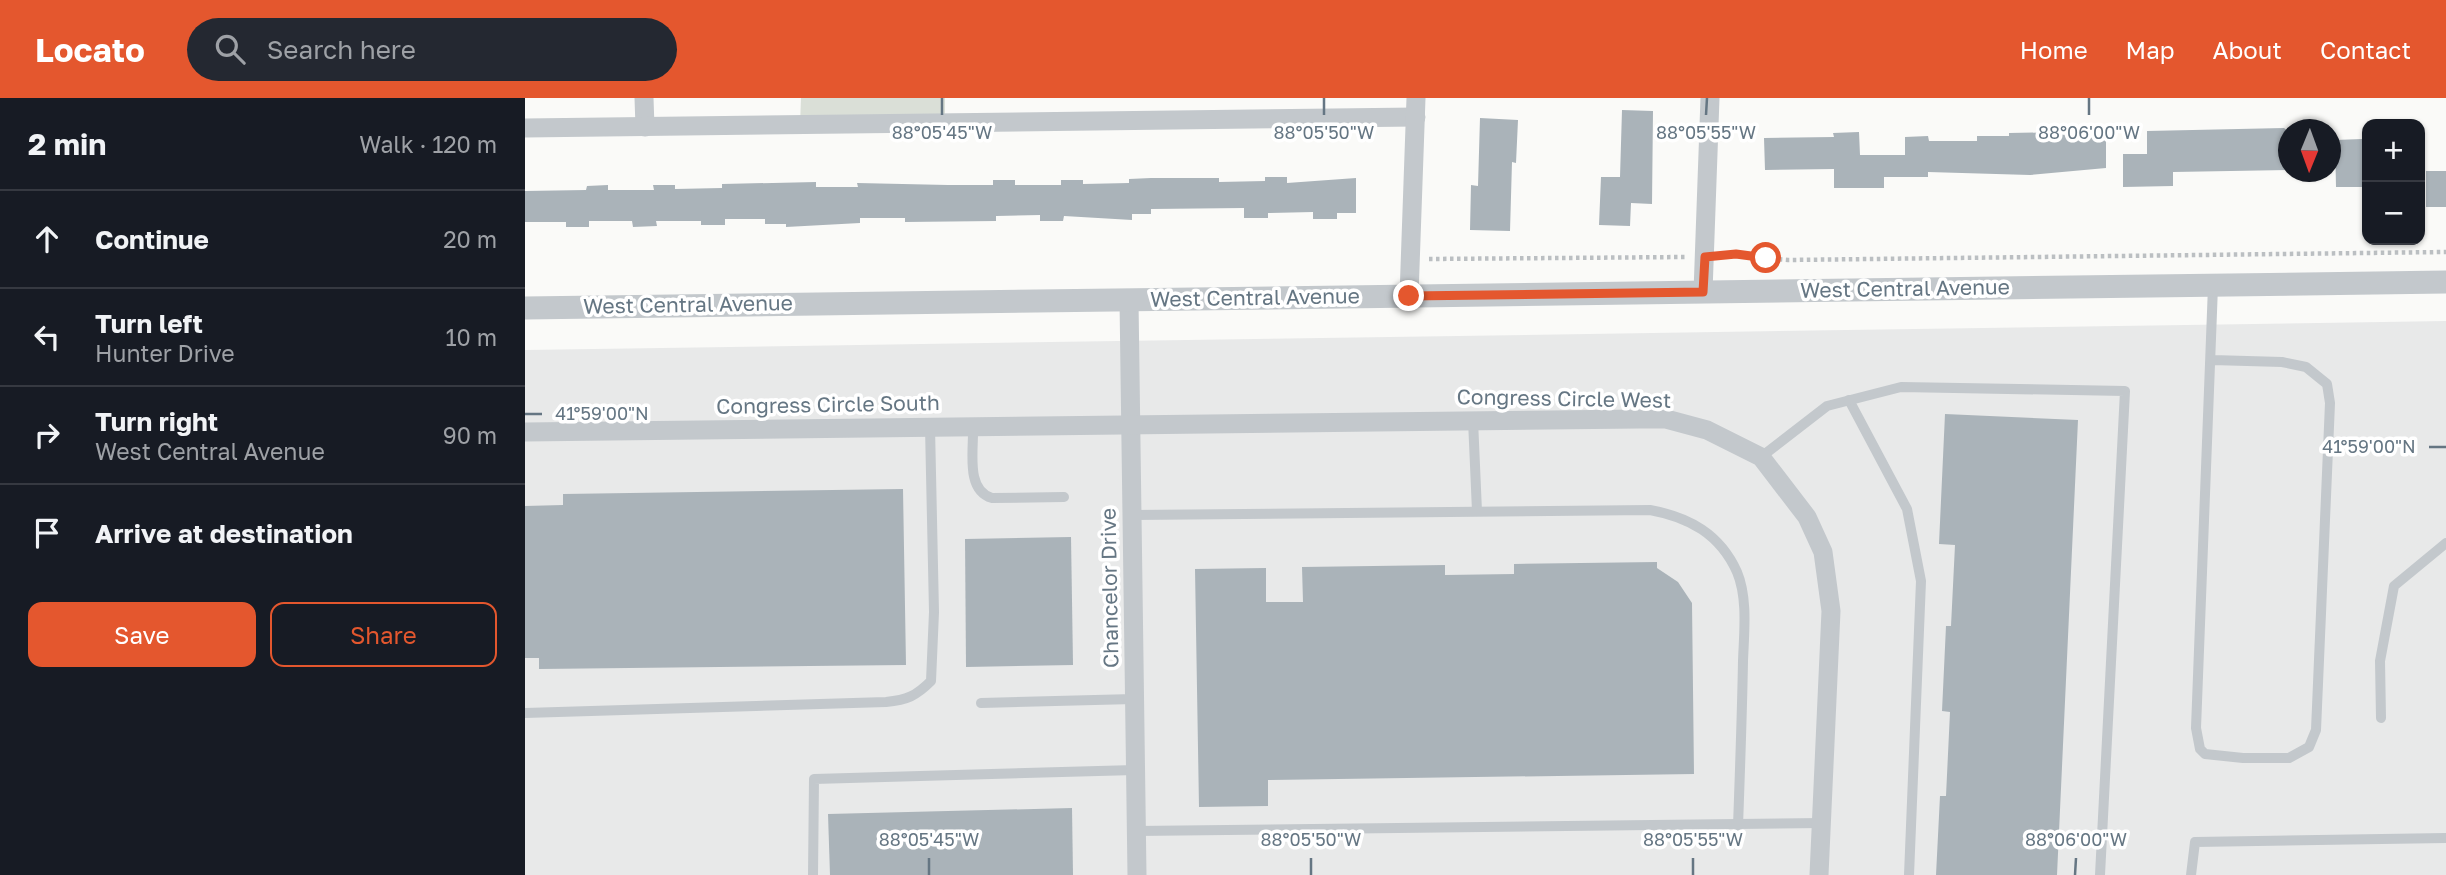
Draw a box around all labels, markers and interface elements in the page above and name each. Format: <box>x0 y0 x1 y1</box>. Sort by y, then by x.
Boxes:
search box <box>187 18 677 81</box>
text: Locato <box>35 30 145 69</box>
icon: search <box>211 30 249 68</box>
text: Search here <box>267 34 416 65</box>
text: Home <box>2020 35 2088 64</box>
text: Map <box>2126 35 2175 64</box>
text: About <box>2213 35 2282 64</box>
text: Contact <box>2320 35 2411 64</box>
north arrow <box>2278 119 2341 182</box>
map controls <box>2362 119 2425 245</box>
button: + <box>2362 119 2425 182</box>
text: 88°05'45"W <box>892 121 992 143</box>
text: 88°05'50"W <box>1274 121 1374 143</box>
text: 88°05'55"W <box>1656 121 1756 143</box>
text: 88°06'00"W <box>2038 121 2140 143</box>
text: 2 min <box>28 126 106 162</box>
text: Walk · 120 m <box>359 130 497 158</box>
button: − <box>2362 182 2425 245</box>
icon: ahead <box>28 220 66 258</box>
text: Continue <box>95 224 209 255</box>
text: 20 m <box>443 225 497 253</box>
route start <box>1750 242 1781 273</box>
street label: West Central Avenue <box>1800 273 2010 303</box>
route end <box>1393 280 1424 311</box>
street label: West Central Avenue <box>1150 282 1360 312</box>
street label: West Central Avenue <box>583 289 793 319</box>
text: Turn left <box>95 308 203 339</box>
icon: left <box>28 318 66 356</box>
text: 10 m <box>445 323 497 351</box>
text: Hunter Drive <box>95 339 235 367</box>
street label: Congress Circle West <box>1456 383 1672 413</box>
street label: Congress Circle South <box>716 389 940 419</box>
text: 41°59'00"N <box>555 402 649 424</box>
text: Turn right <box>95 406 218 437</box>
icon: right <box>28 416 66 454</box>
text: 90 m <box>443 421 497 449</box>
text: 41°59'00"N <box>2322 435 2416 457</box>
text: West Central Avenue <box>95 437 325 465</box>
street label: Chancelor Drive <box>1095 508 1123 668</box>
icon: arrive <box>28 514 66 552</box>
text: Arrive at destination <box>95 518 353 549</box>
button: Save <box>28 602 256 667</box>
button: Share <box>270 602 497 667</box>
text: 88°05'45"W <box>879 828 979 850</box>
text: 88°05'50"W <box>1261 828 1361 850</box>
text: 88°05'55"W <box>1643 828 1743 850</box>
text: 88°06'00"W <box>2025 828 2127 850</box>

